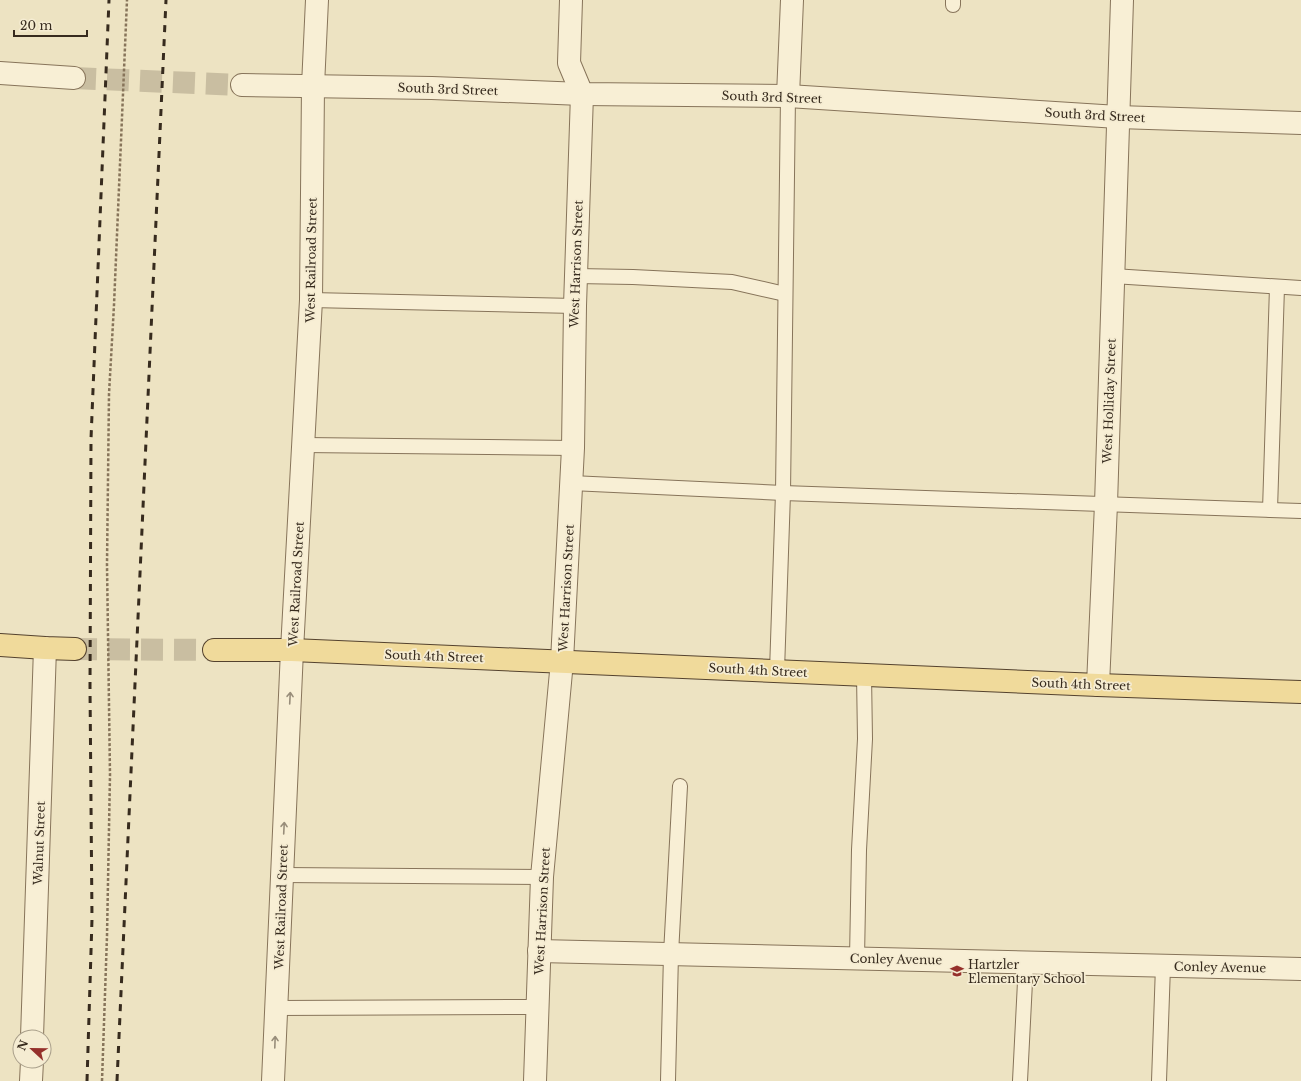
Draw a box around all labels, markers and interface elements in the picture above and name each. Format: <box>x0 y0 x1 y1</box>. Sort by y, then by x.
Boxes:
scale bar <box>14 12 87 38</box>
text: 20 m <box>20 18 52 33</box>
street label: South 3rd Street <box>398 80 499 98</box>
street label: South 3rd Street <box>722 88 823 106</box>
street label: South 3rd Street <box>1044 105 1146 125</box>
street label: West Railroad Street <box>302 197 320 324</box>
street label: West Harrison Street <box>566 199 586 329</box>
street label: West Holliday Street <box>1099 338 1119 465</box>
street label: West Railroad Street <box>285 521 307 648</box>
street label: West Harrison Street <box>555 523 577 653</box>
street label: South 4th Street <box>384 647 484 665</box>
street label: South 4th Street <box>708 660 808 680</box>
street label: South 4th Street <box>1031 675 1131 693</box>
one-way arrow <box>286 692 294 705</box>
street label: Walnut Street <box>30 800 48 886</box>
one-way arrow <box>280 822 288 835</box>
street label: West Railroad Street <box>271 844 291 971</box>
street label: West Harrison Street <box>531 846 553 976</box>
street label: Conley Avenue <box>850 951 942 967</box>
place label: Hartzler Elementary School <box>968 957 1085 986</box>
street label: Conley Avenue <box>1174 959 1266 975</box>
school or university icon: Hartzler Elementary School <box>949 963 965 979</box>
north arrow <box>12 1029 52 1069</box>
one-way arrow <box>271 1036 278 1049</box>
text: N <box>14 1037 31 1053</box>

